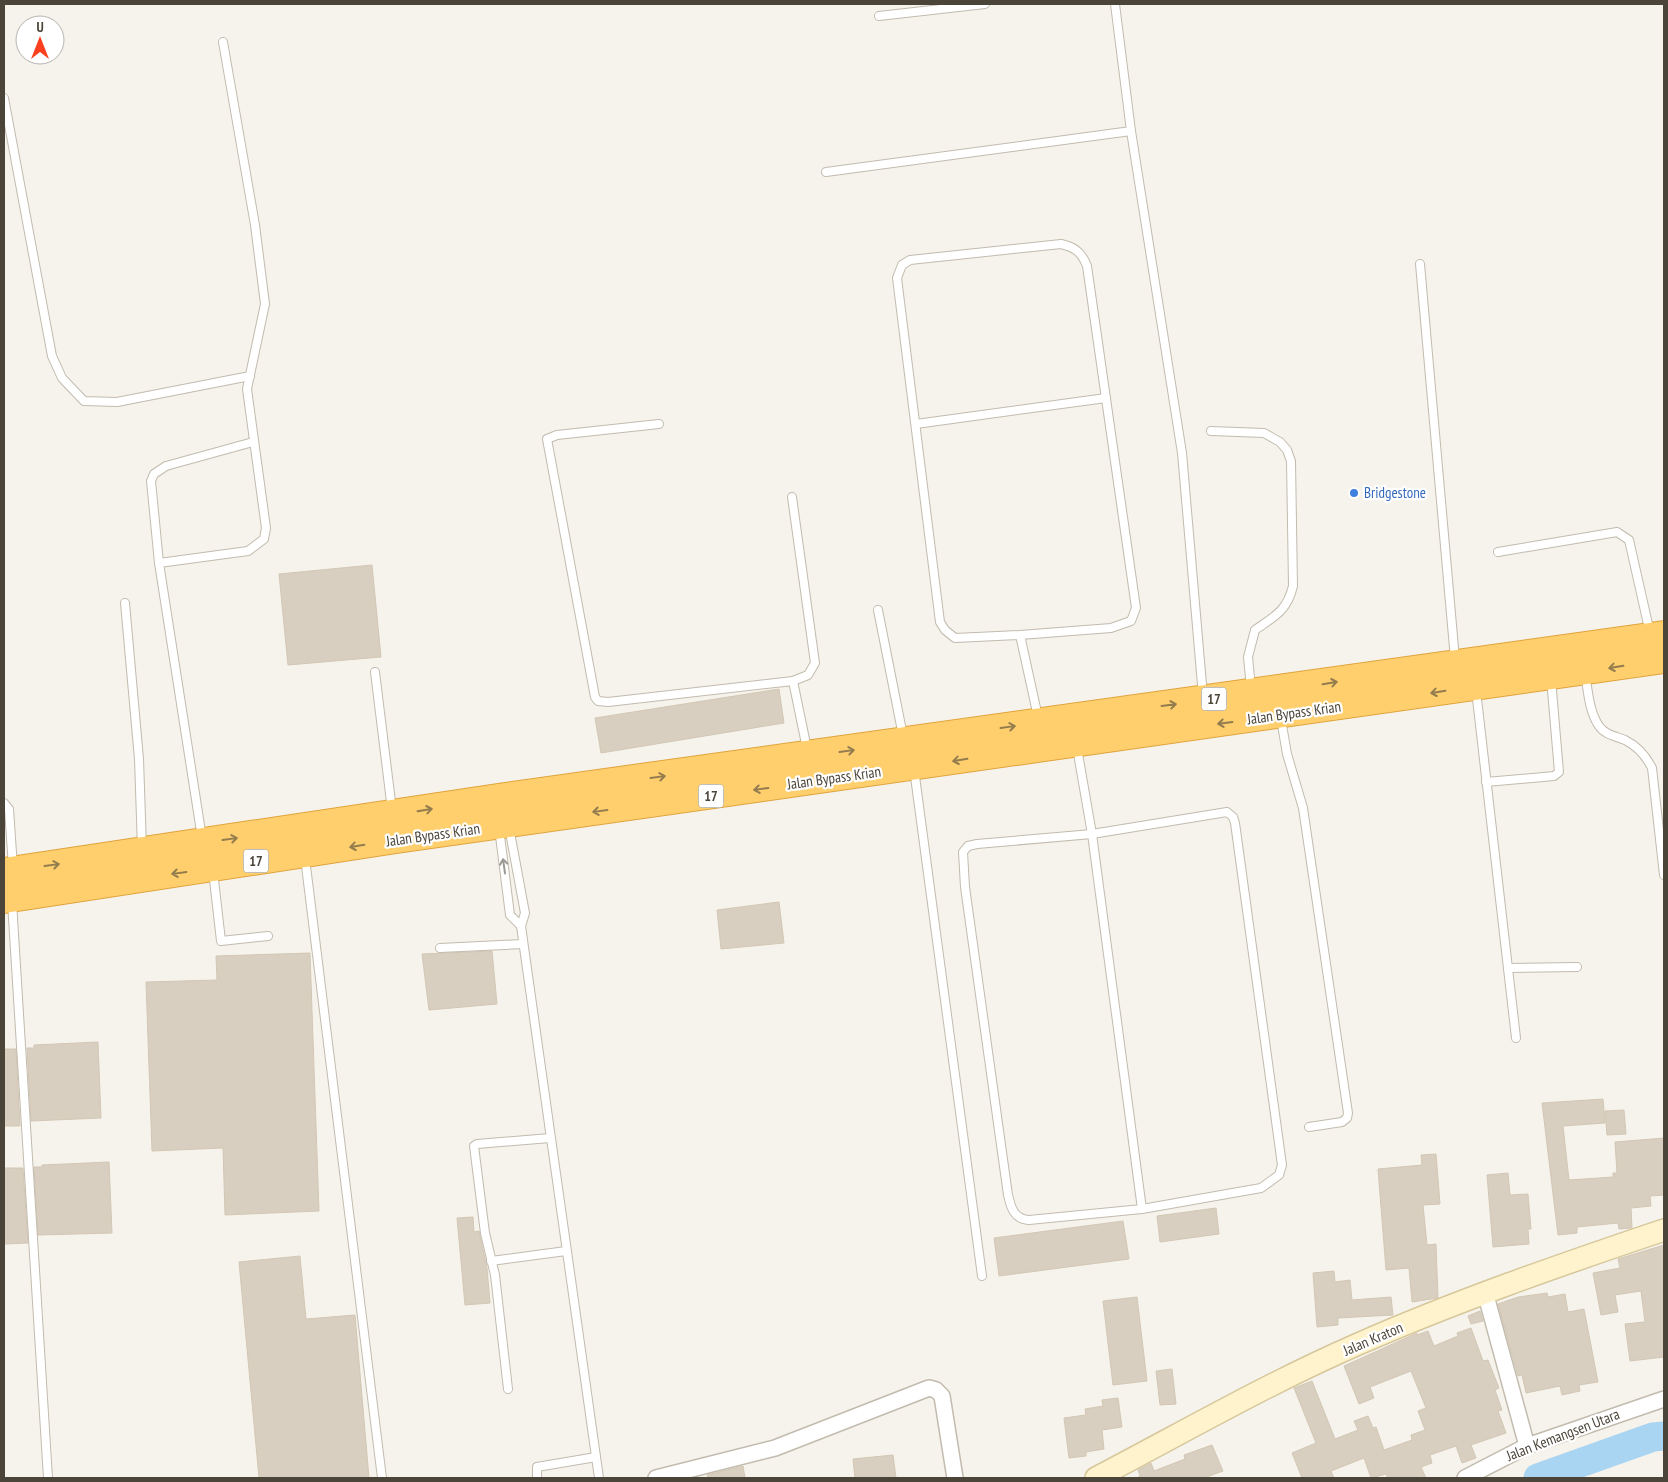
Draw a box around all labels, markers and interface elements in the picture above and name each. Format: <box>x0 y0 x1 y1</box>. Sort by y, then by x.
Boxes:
north arrow <box>15 15 65 65</box>
text: U <box>36 18 44 36</box>
place label: Bridgestone <box>1364 483 1426 502</box>
marker: Bridgestone <box>1348 487 1360 499</box>
one-way arrow <box>1608 662 1624 672</box>
one-way arrow <box>1321 677 1337 687</box>
one-way arrow <box>1430 687 1446 697</box>
road number: 17 <box>1202 688 1226 711</box>
street label: Jalan Bypass Krian <box>1245 697 1342 729</box>
one-way arrow <box>1160 700 1176 710</box>
one-way arrow <box>1217 718 1233 728</box>
one-way arrow <box>999 721 1015 731</box>
one-way arrow <box>839 745 855 755</box>
one-way arrow <box>953 755 969 765</box>
street label: Jalan Bypass Krian <box>785 762 882 794</box>
one-way arrow <box>649 772 665 782</box>
road number: 17 <box>698 784 724 808</box>
one-way arrow <box>753 784 769 794</box>
one-way arrow <box>417 804 433 814</box>
one-way arrow <box>593 807 609 817</box>
street label: Jalan Bypass Krian <box>384 819 481 851</box>
one-way arrow <box>222 834 238 844</box>
one-way arrow <box>349 841 365 851</box>
road number: 17 <box>244 849 268 872</box>
one-way arrow <box>499 859 509 875</box>
one-way arrow <box>44 860 60 870</box>
one-way arrow <box>171 868 187 878</box>
street label: Jalan Kraton <box>1339 1317 1406 1360</box>
street label: Jalan Kemangsen Utara <box>1503 1404 1622 1465</box>

